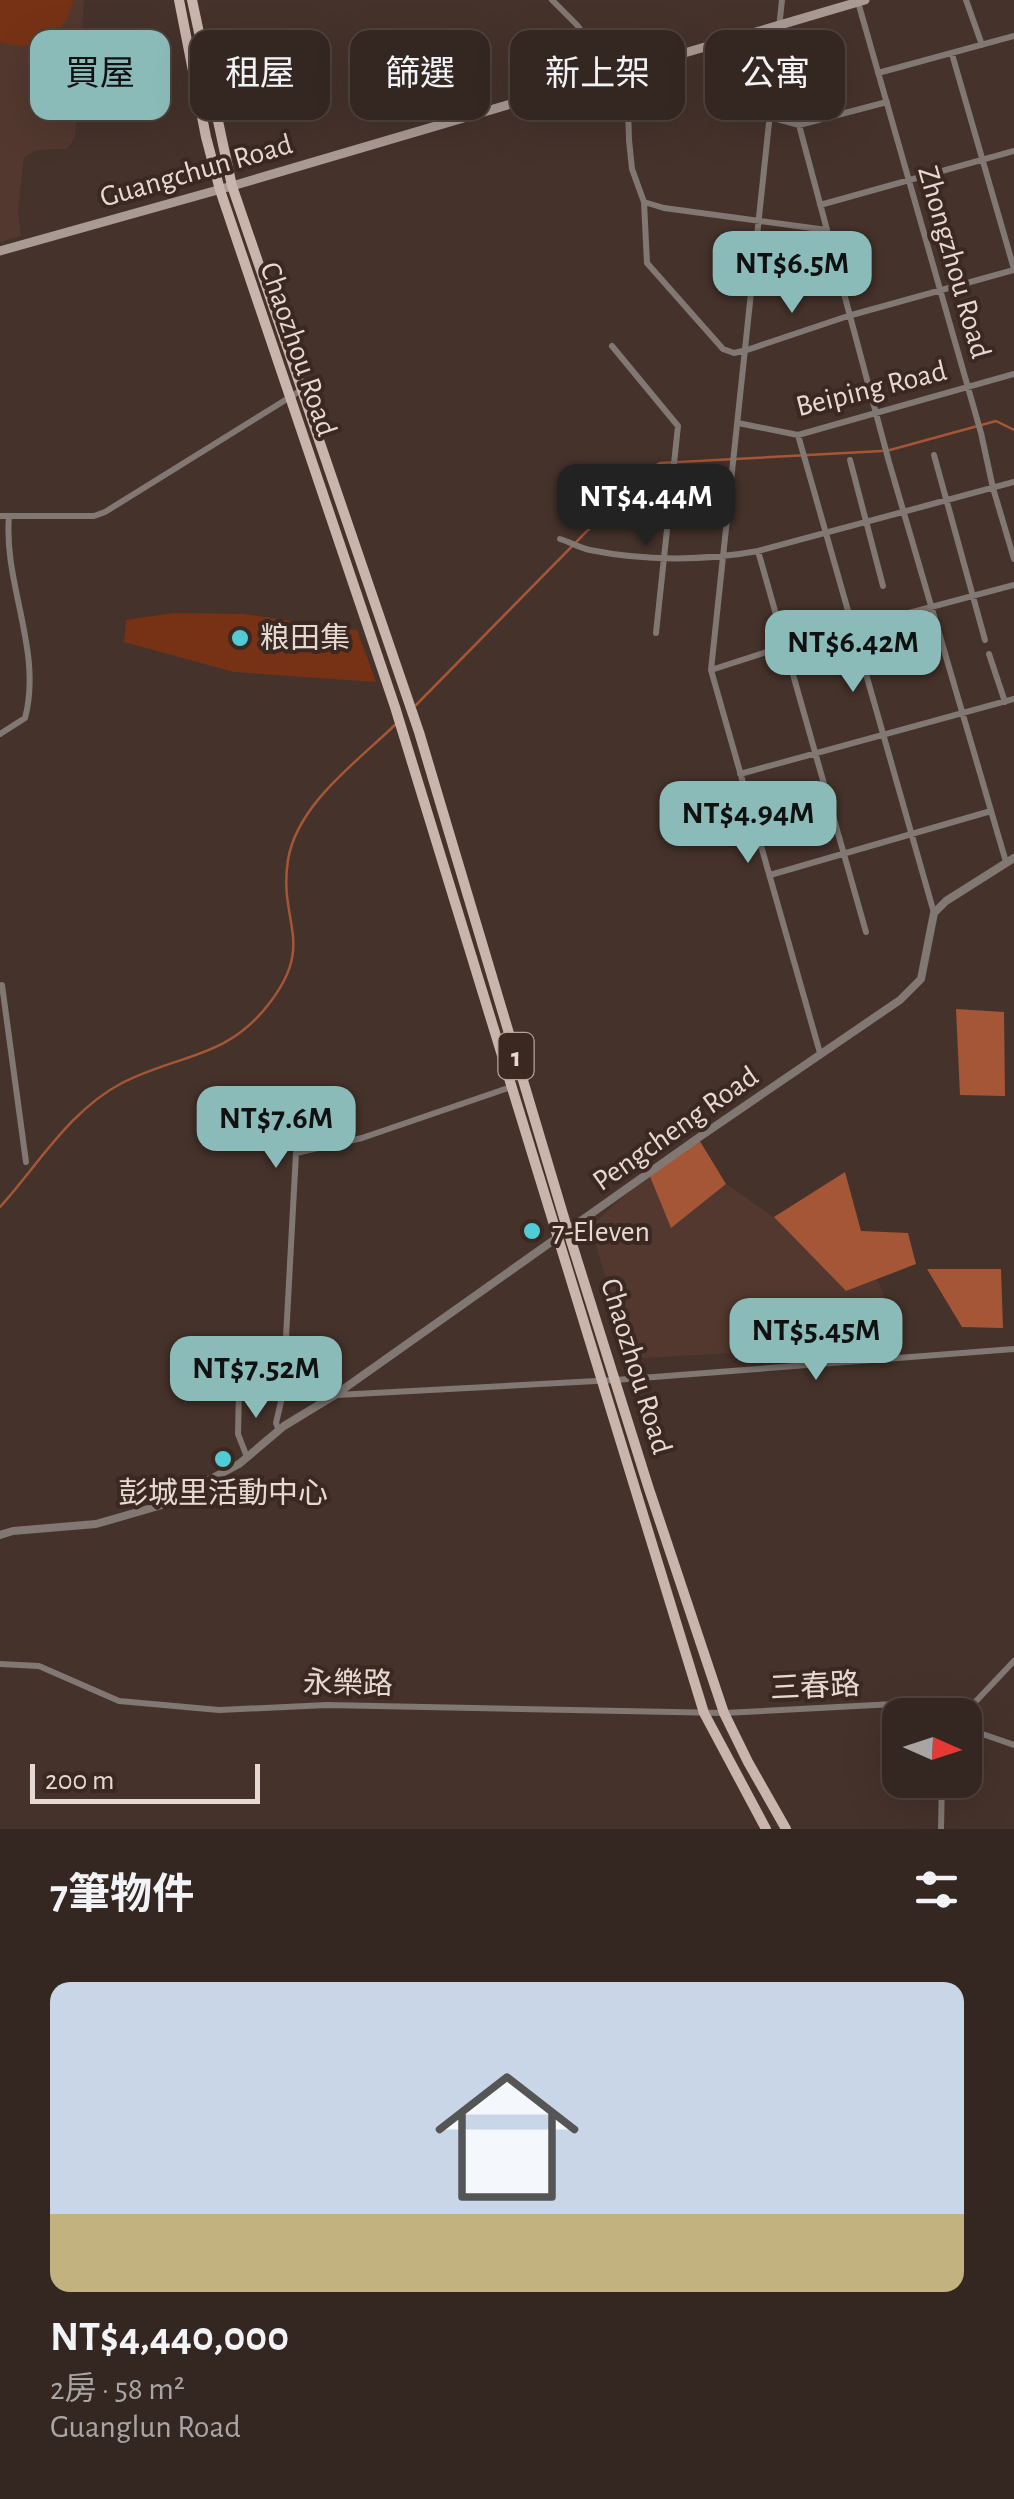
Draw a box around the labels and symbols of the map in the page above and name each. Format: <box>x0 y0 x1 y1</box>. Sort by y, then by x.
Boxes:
street label: Guangchun Road <box>97 129 296 213</box>
street label: Zhongzhou Road <box>912 163 996 362</box>
pin: NT$6.5M <box>700 231 884 316</box>
street label: Chaozhou Road <box>254 258 342 440</box>
street label: Beiping Road <box>793 356 950 422</box>
pin: NT$4.44M <box>543 464 749 549</box>
pin: NT$6.42M <box>750 610 956 695</box>
place label: 粮田集 <box>260 622 350 654</box>
marker: 粮田集 <box>229 627 251 649</box>
pin: NT$4.94M <box>645 781 851 866</box>
road number: 1 <box>498 1033 534 1079</box>
street label: Pengcheng Road <box>588 1061 764 1197</box>
pin: NT$7.6M <box>184 1086 368 1171</box>
place label: 7-Eleven <box>552 1217 650 1247</box>
marker: 7-Eleven <box>521 1220 543 1242</box>
street label: Chaozhou Road <box>595 1275 677 1458</box>
pin: NT$5.45M <box>713 1298 919 1383</box>
pin: NT$7.52M <box>153 1336 359 1421</box>
marker: 彭城里活動中心 <box>212 1448 234 1470</box>
place label: 彭城里活動中心 <box>118 1477 328 1509</box>
street label: 永樂路 <box>303 1666 393 1700</box>
street label: 三春路 <box>769 1668 861 1704</box>
north arrow <box>882 1698 982 1798</box>
scale bar <box>30 1759 260 1804</box>

